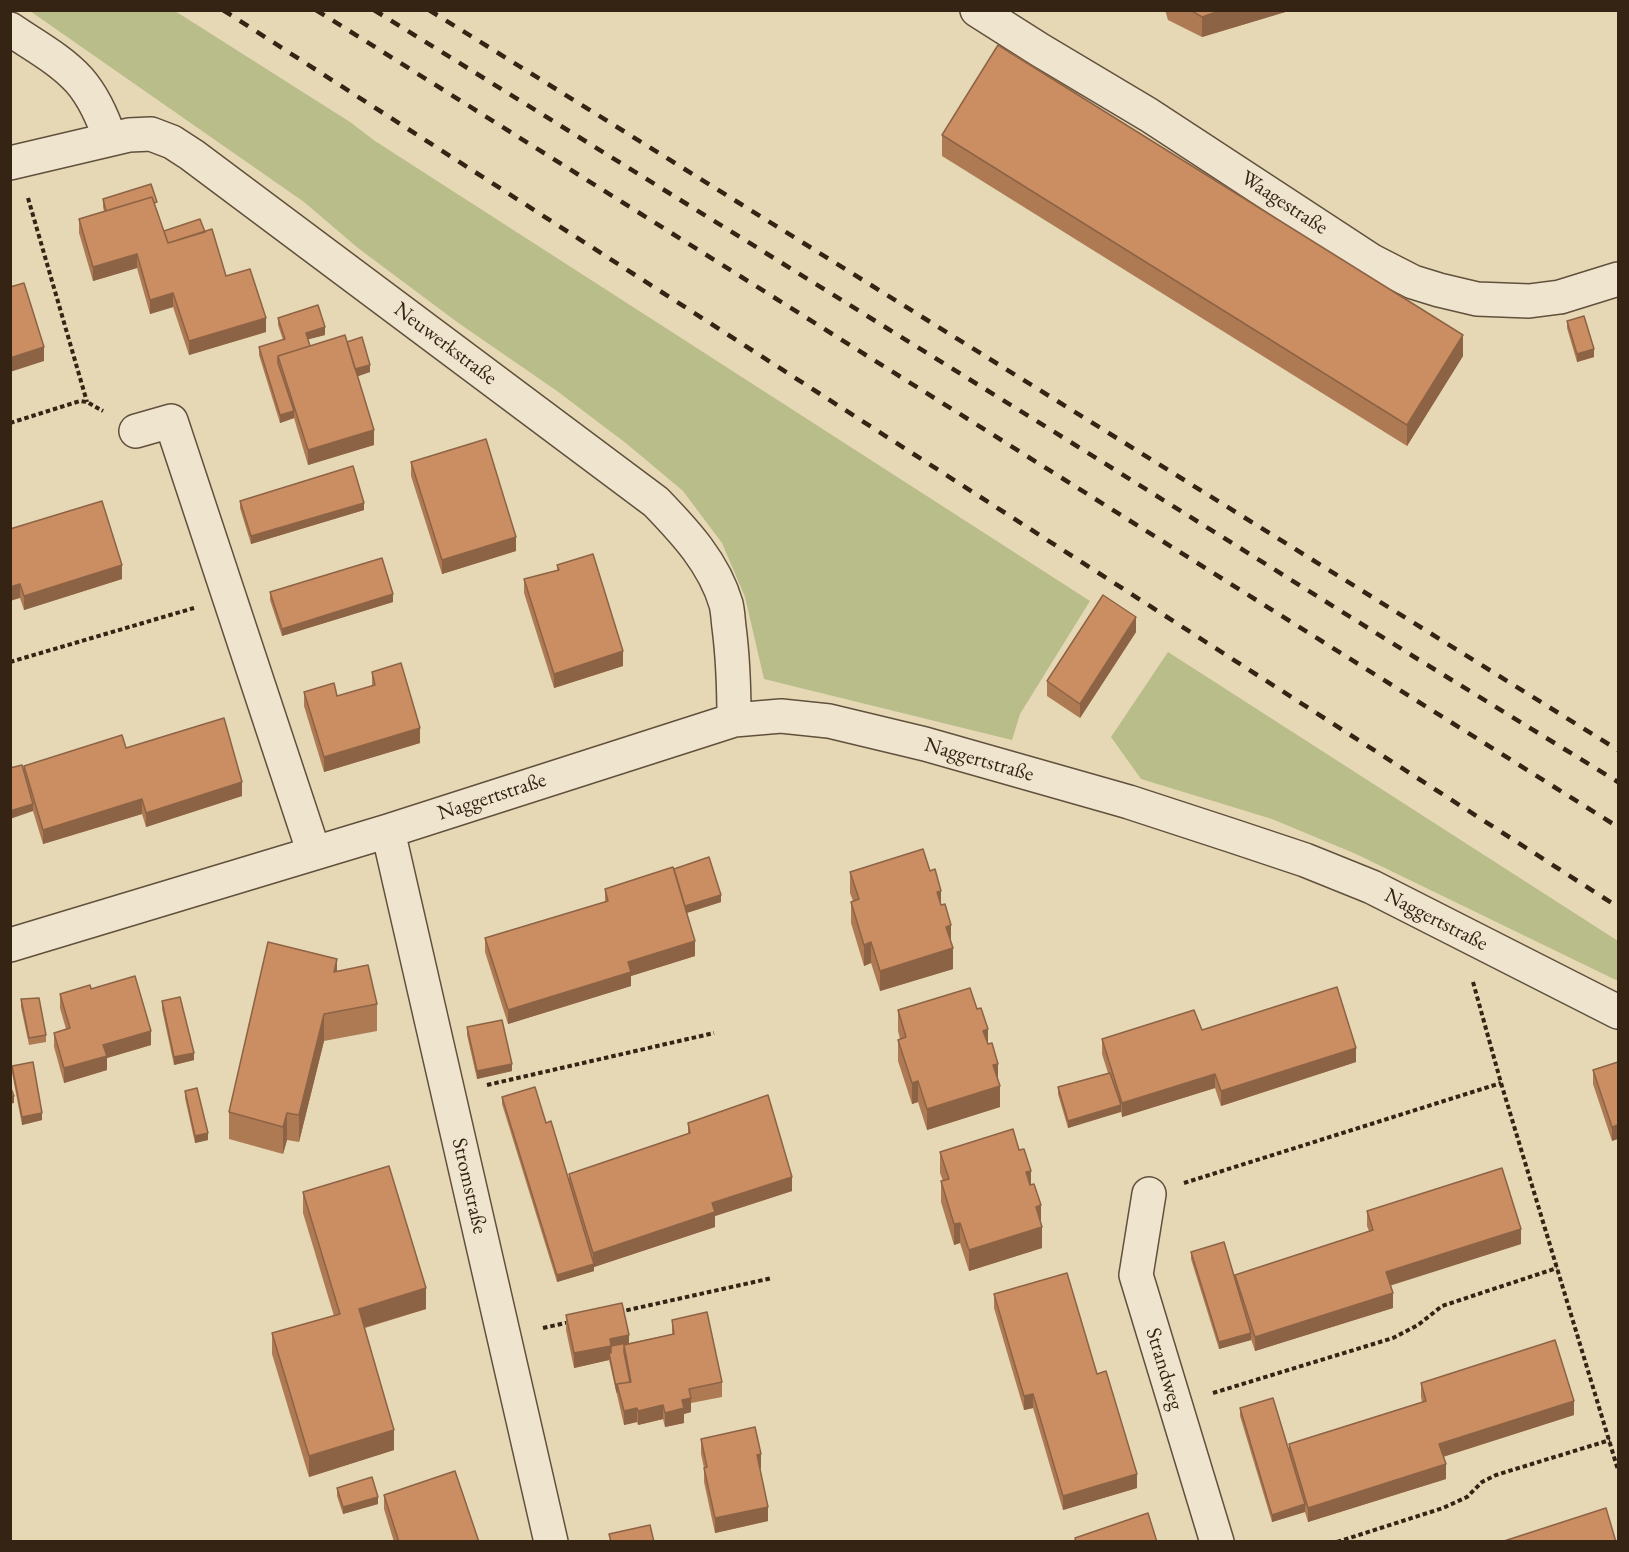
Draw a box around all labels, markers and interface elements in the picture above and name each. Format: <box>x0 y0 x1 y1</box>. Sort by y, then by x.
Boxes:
street label: Waagestraße <box>1236 166 1332 240</box>
street label: Neuwerkstraße <box>389 297 501 391</box>
street label: Naggertstraße <box>921 732 1037 788</box>
street label: Naggertstraße <box>435 768 549 826</box>
street label: Naggertstraße <box>1380 883 1492 957</box>
street label: Stromstraße <box>446 1136 492 1236</box>
street label: Strandweg <box>1140 1325 1188 1413</box>

